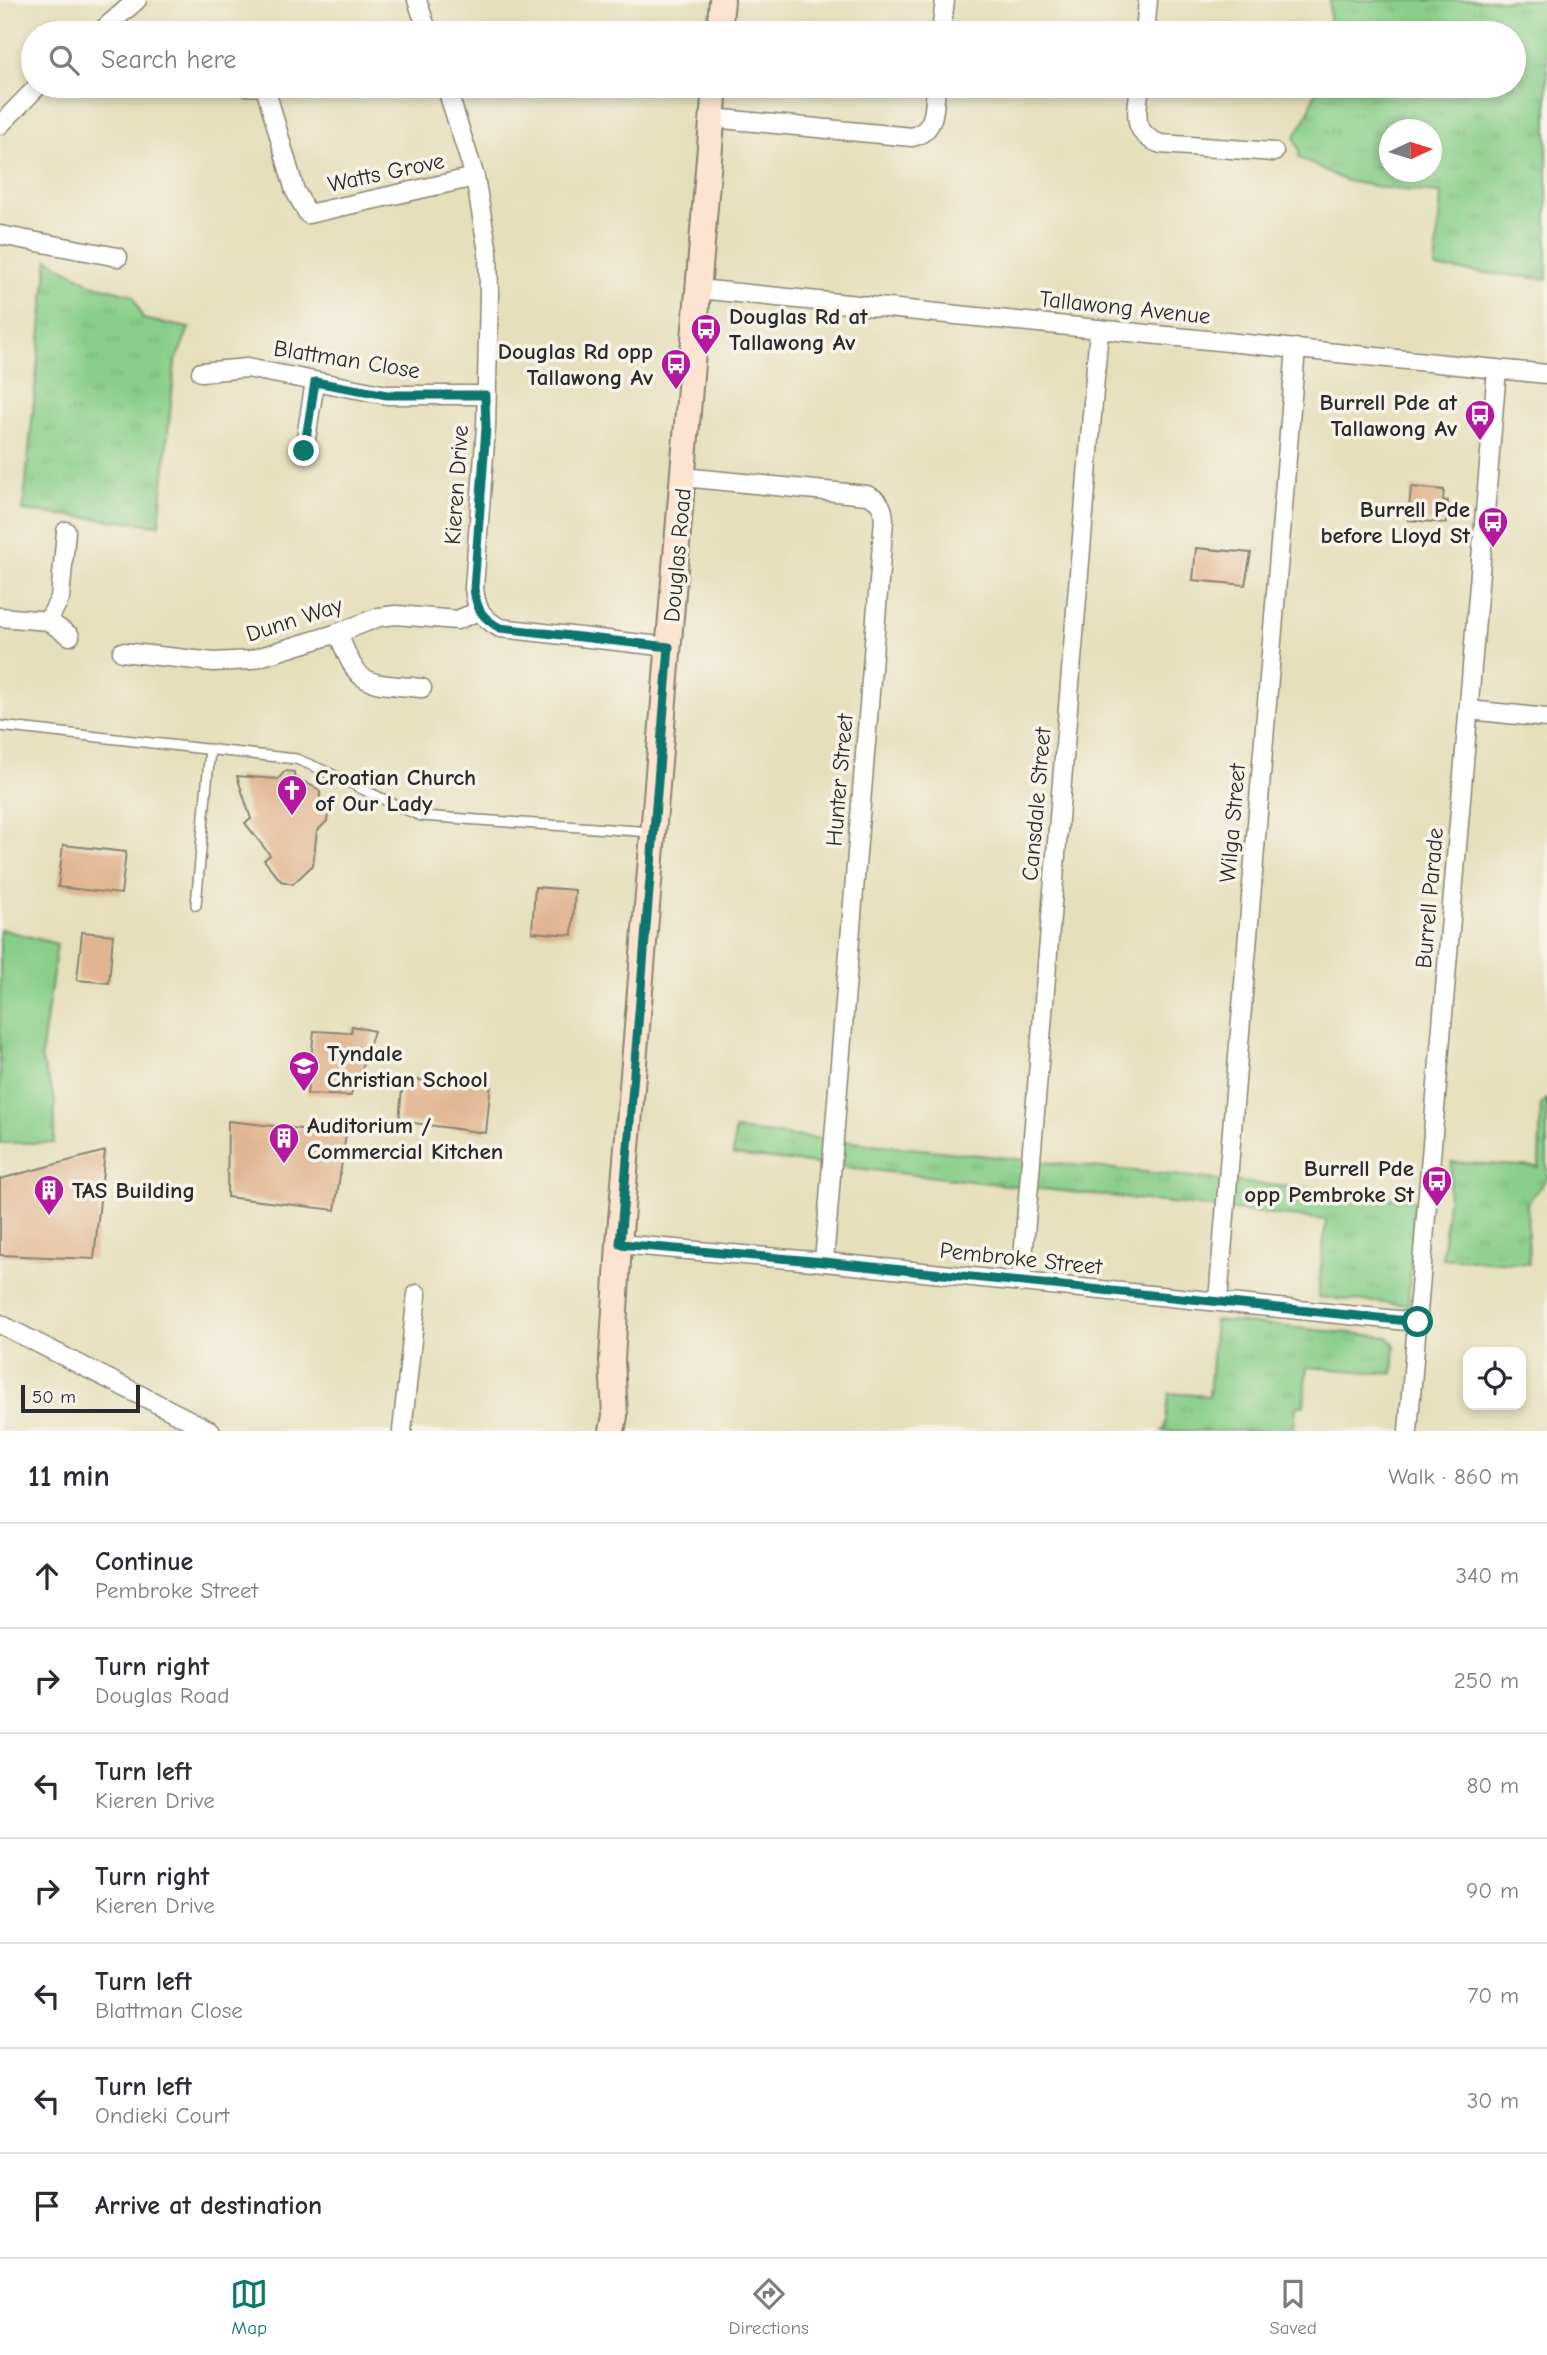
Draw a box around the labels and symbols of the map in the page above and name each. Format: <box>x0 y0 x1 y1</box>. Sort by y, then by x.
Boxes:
north arrow <box>1379 119 1442 182</box>
street label: Watts Grove <box>325 147 447 198</box>
street label: Tallawong Avenue <box>1038 285 1212 330</box>
place label: Douglas Rd at Tallawong Av <box>729 303 868 356</box>
bus stop icon: Douglas Rd at Tallawong Av <box>689 312 723 356</box>
street label: Blattman Close <box>272 335 422 384</box>
place label: Douglas Rd opp Tallawong Av <box>498 338 653 391</box>
bus stop icon: Douglas Rd opp Tallawong Av <box>659 347 693 391</box>
place label: Burrell Pde at Tallawong Av <box>1319 389 1457 442</box>
bus stop icon: Burrell Pde at Tallawong Av <box>1463 398 1497 442</box>
street label: Kieren Drive <box>439 424 474 546</box>
route end <box>288 435 319 466</box>
street label: Douglas Road <box>658 487 697 623</box>
place label: Burrell Pde before Lloyd St <box>1320 496 1470 549</box>
bus stop icon: Burrell Pde before Lloyd St <box>1476 505 1510 549</box>
street label: Dunn Way <box>242 591 346 648</box>
street label: Hunter Street <box>820 711 859 847</box>
street label: Cansdale Street <box>1016 725 1057 882</box>
street label: Wilga Street <box>1214 761 1251 884</box>
place label: Croatian Church of Our Lady <box>315 764 476 817</box>
church icon: Croatian Church of Our Lady <box>275 773 309 817</box>
street label: Burrell Parade <box>1410 827 1449 970</box>
place label: Tyndale Christian School <box>327 1040 488 1093</box>
school or university icon: Tyndale Christian School <box>287 1049 321 1093</box>
place label: Auditorium / Commercial Kitchen <box>307 1112 503 1165</box>
building icon: Auditorium / Commercial Kitchen <box>267 1121 301 1165</box>
place label: Burrell Pde opp Pembroke St <box>1244 1155 1414 1208</box>
bus stop icon: Burrell Pde opp Pembroke St <box>1420 1164 1454 1208</box>
building icon: TAS Building <box>32 1173 66 1217</box>
place label: TAS Building <box>72 1177 195 1204</box>
street label: Pembroke Street <box>938 1237 1105 1281</box>
route start <box>1402 1306 1433 1337</box>
scale bar <box>21 1382 140 1414</box>

